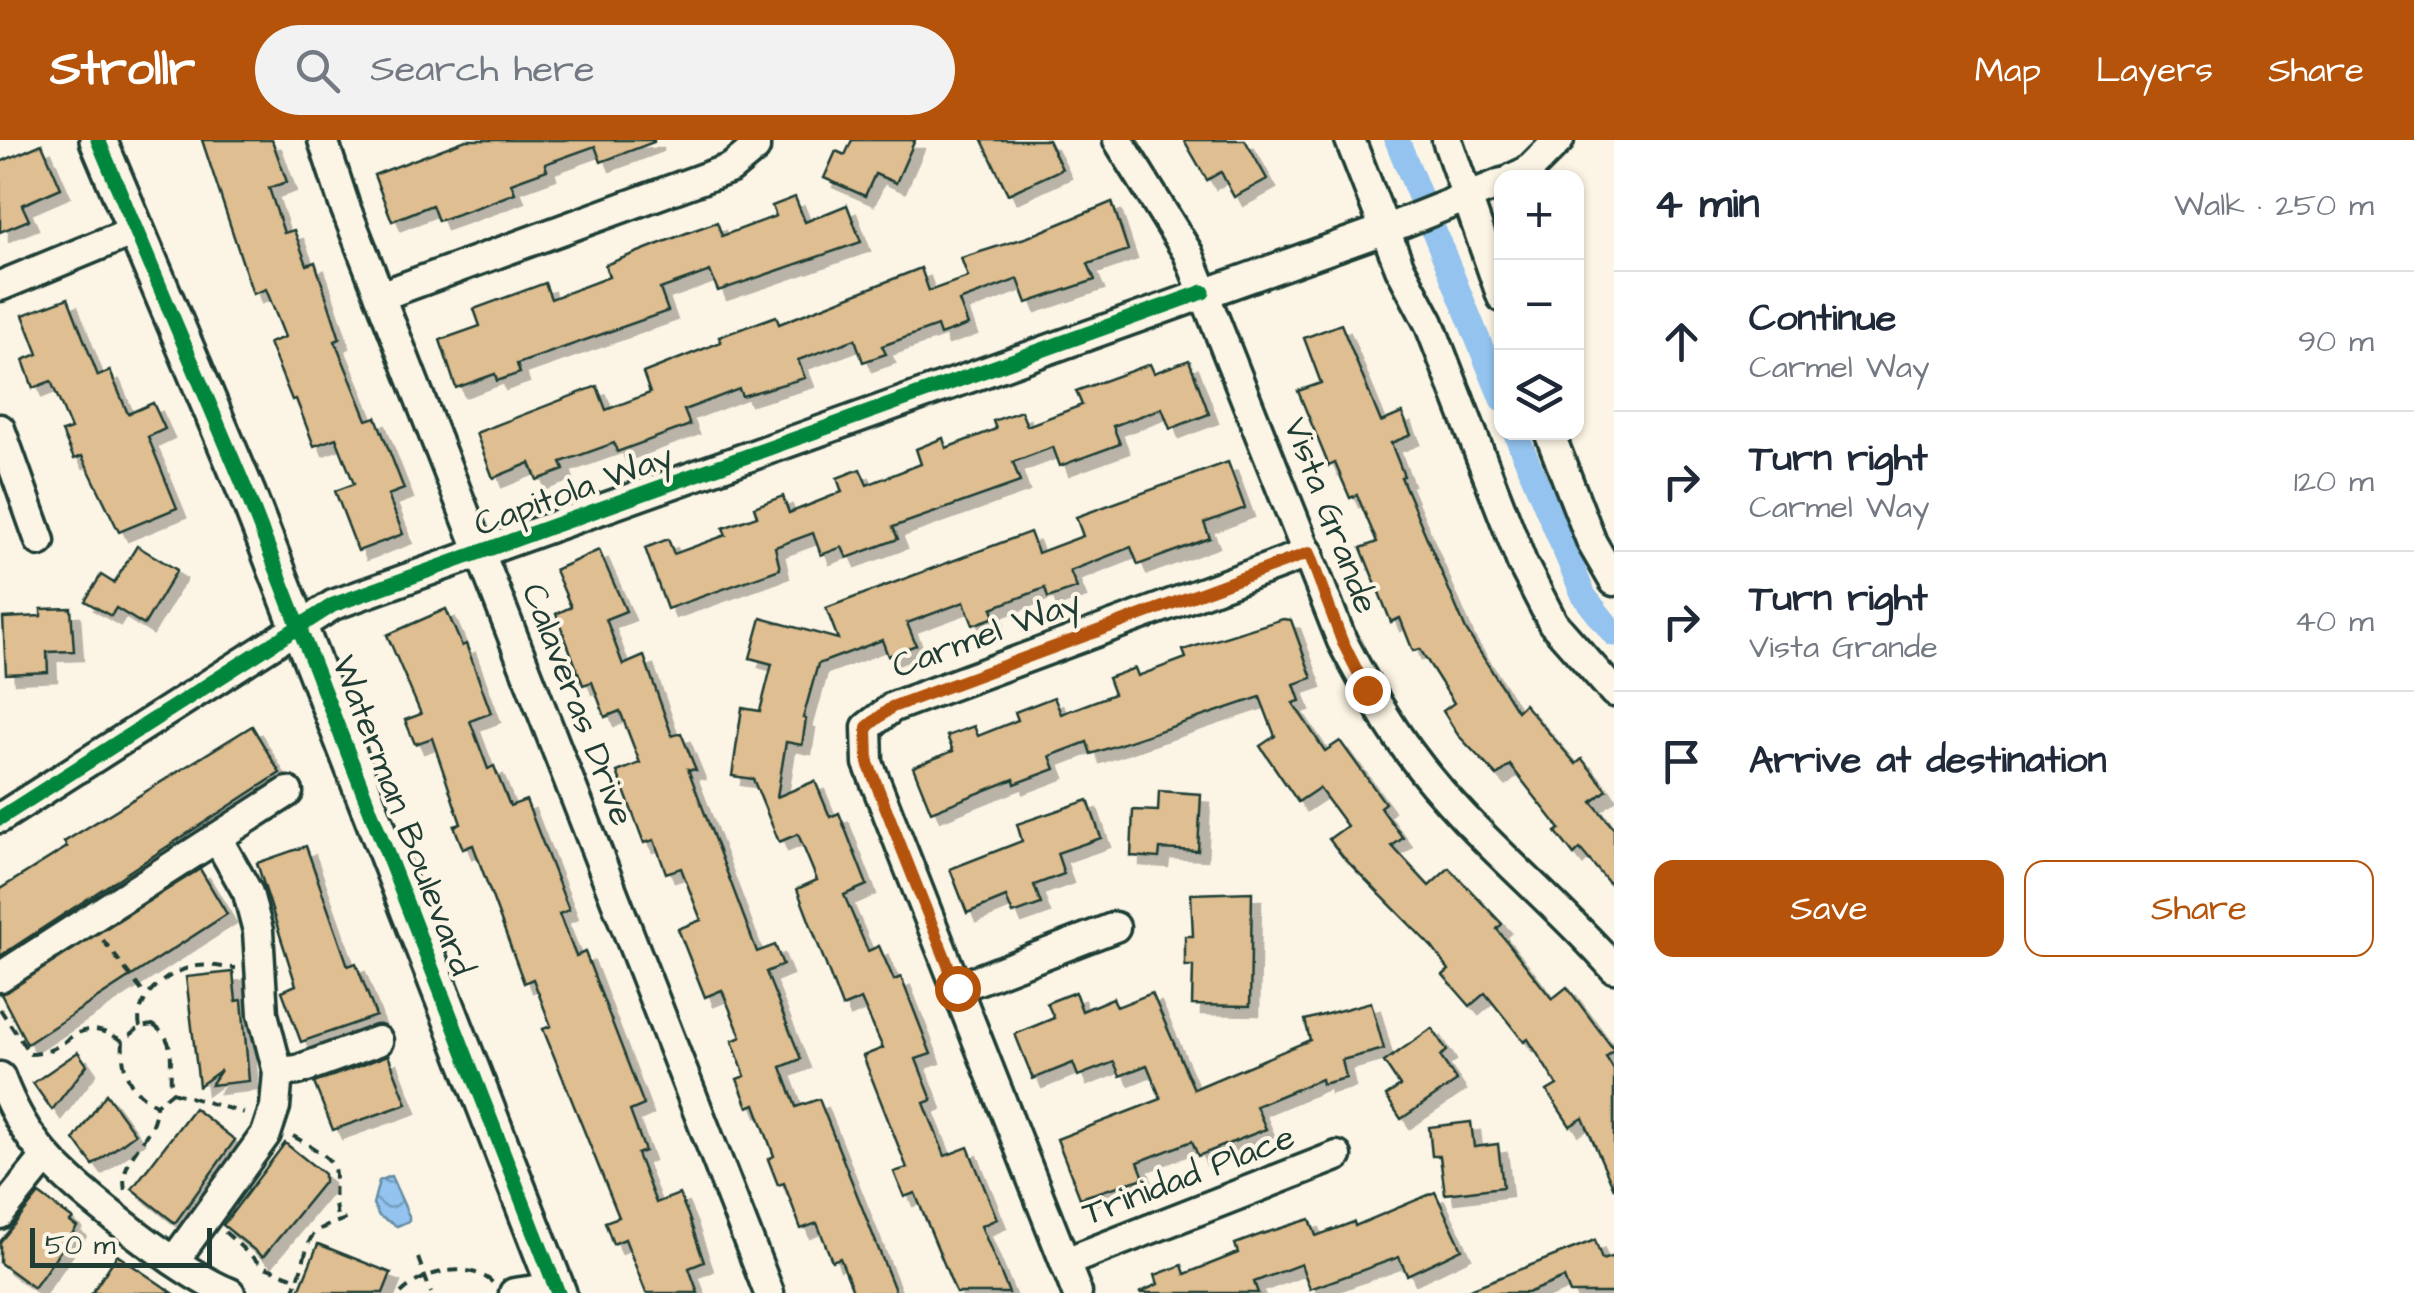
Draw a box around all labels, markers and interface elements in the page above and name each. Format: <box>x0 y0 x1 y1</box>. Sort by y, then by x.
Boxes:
search box <box>255 25 955 115</box>
text: Strollr <box>50 37 195 103</box>
icon: search <box>290 43 345 98</box>
text: Search here <box>370 44 595 96</box>
text: Map <box>1975 46 2041 95</box>
text: Layers <box>2096 46 2213 95</box>
text: Share <box>2268 46 2364 95</box>
map controls <box>1494 170 1584 440</box>
button: + <box>1494 170 1584 260</box>
text: 4 min <box>1654 176 1759 234</box>
text: Walk · 250 m <box>2174 183 2374 228</box>
button: − <box>1494 260 1584 350</box>
text: Continue <box>1749 293 1896 345</box>
icon: ahead <box>1654 314 1709 369</box>
text: 90 m <box>2298 319 2374 364</box>
text: Carmel Way <box>1749 345 1930 390</box>
button: layers <box>1494 350 1584 440</box>
street label: Vista Grande <box>1271 410 1390 621</box>
street label: Capitola Way <box>467 432 680 550</box>
text: Turn right <box>1749 433 1928 485</box>
icon: right <box>1654 454 1709 509</box>
text: 120 m <box>2294 459 2374 504</box>
text: Carmel Way <box>1749 485 1930 530</box>
text: Turn right <box>1749 573 1928 625</box>
street label: Calaveras Drive <box>509 576 646 833</box>
street label: Carmel Way <box>885 578 1088 692</box>
icon: right <box>1654 594 1709 649</box>
text: 40 m <box>2294 599 2374 644</box>
text: Vista Grande <box>1749 625 1938 670</box>
street label: Waterman Boulevard <box>319 648 486 983</box>
route end <box>1345 668 1391 714</box>
icon: arrive <box>1654 734 1709 789</box>
text: Arrive at destination <box>1749 735 2106 787</box>
button: Save <box>1654 860 2004 957</box>
button: Share <box>2024 860 2374 957</box>
route start <box>935 966 981 1012</box>
street label: Trinidad Place <box>1075 1112 1302 1238</box>
scale bar <box>30 1223 212 1268</box>
text: 50 m <box>45 1226 116 1265</box>

